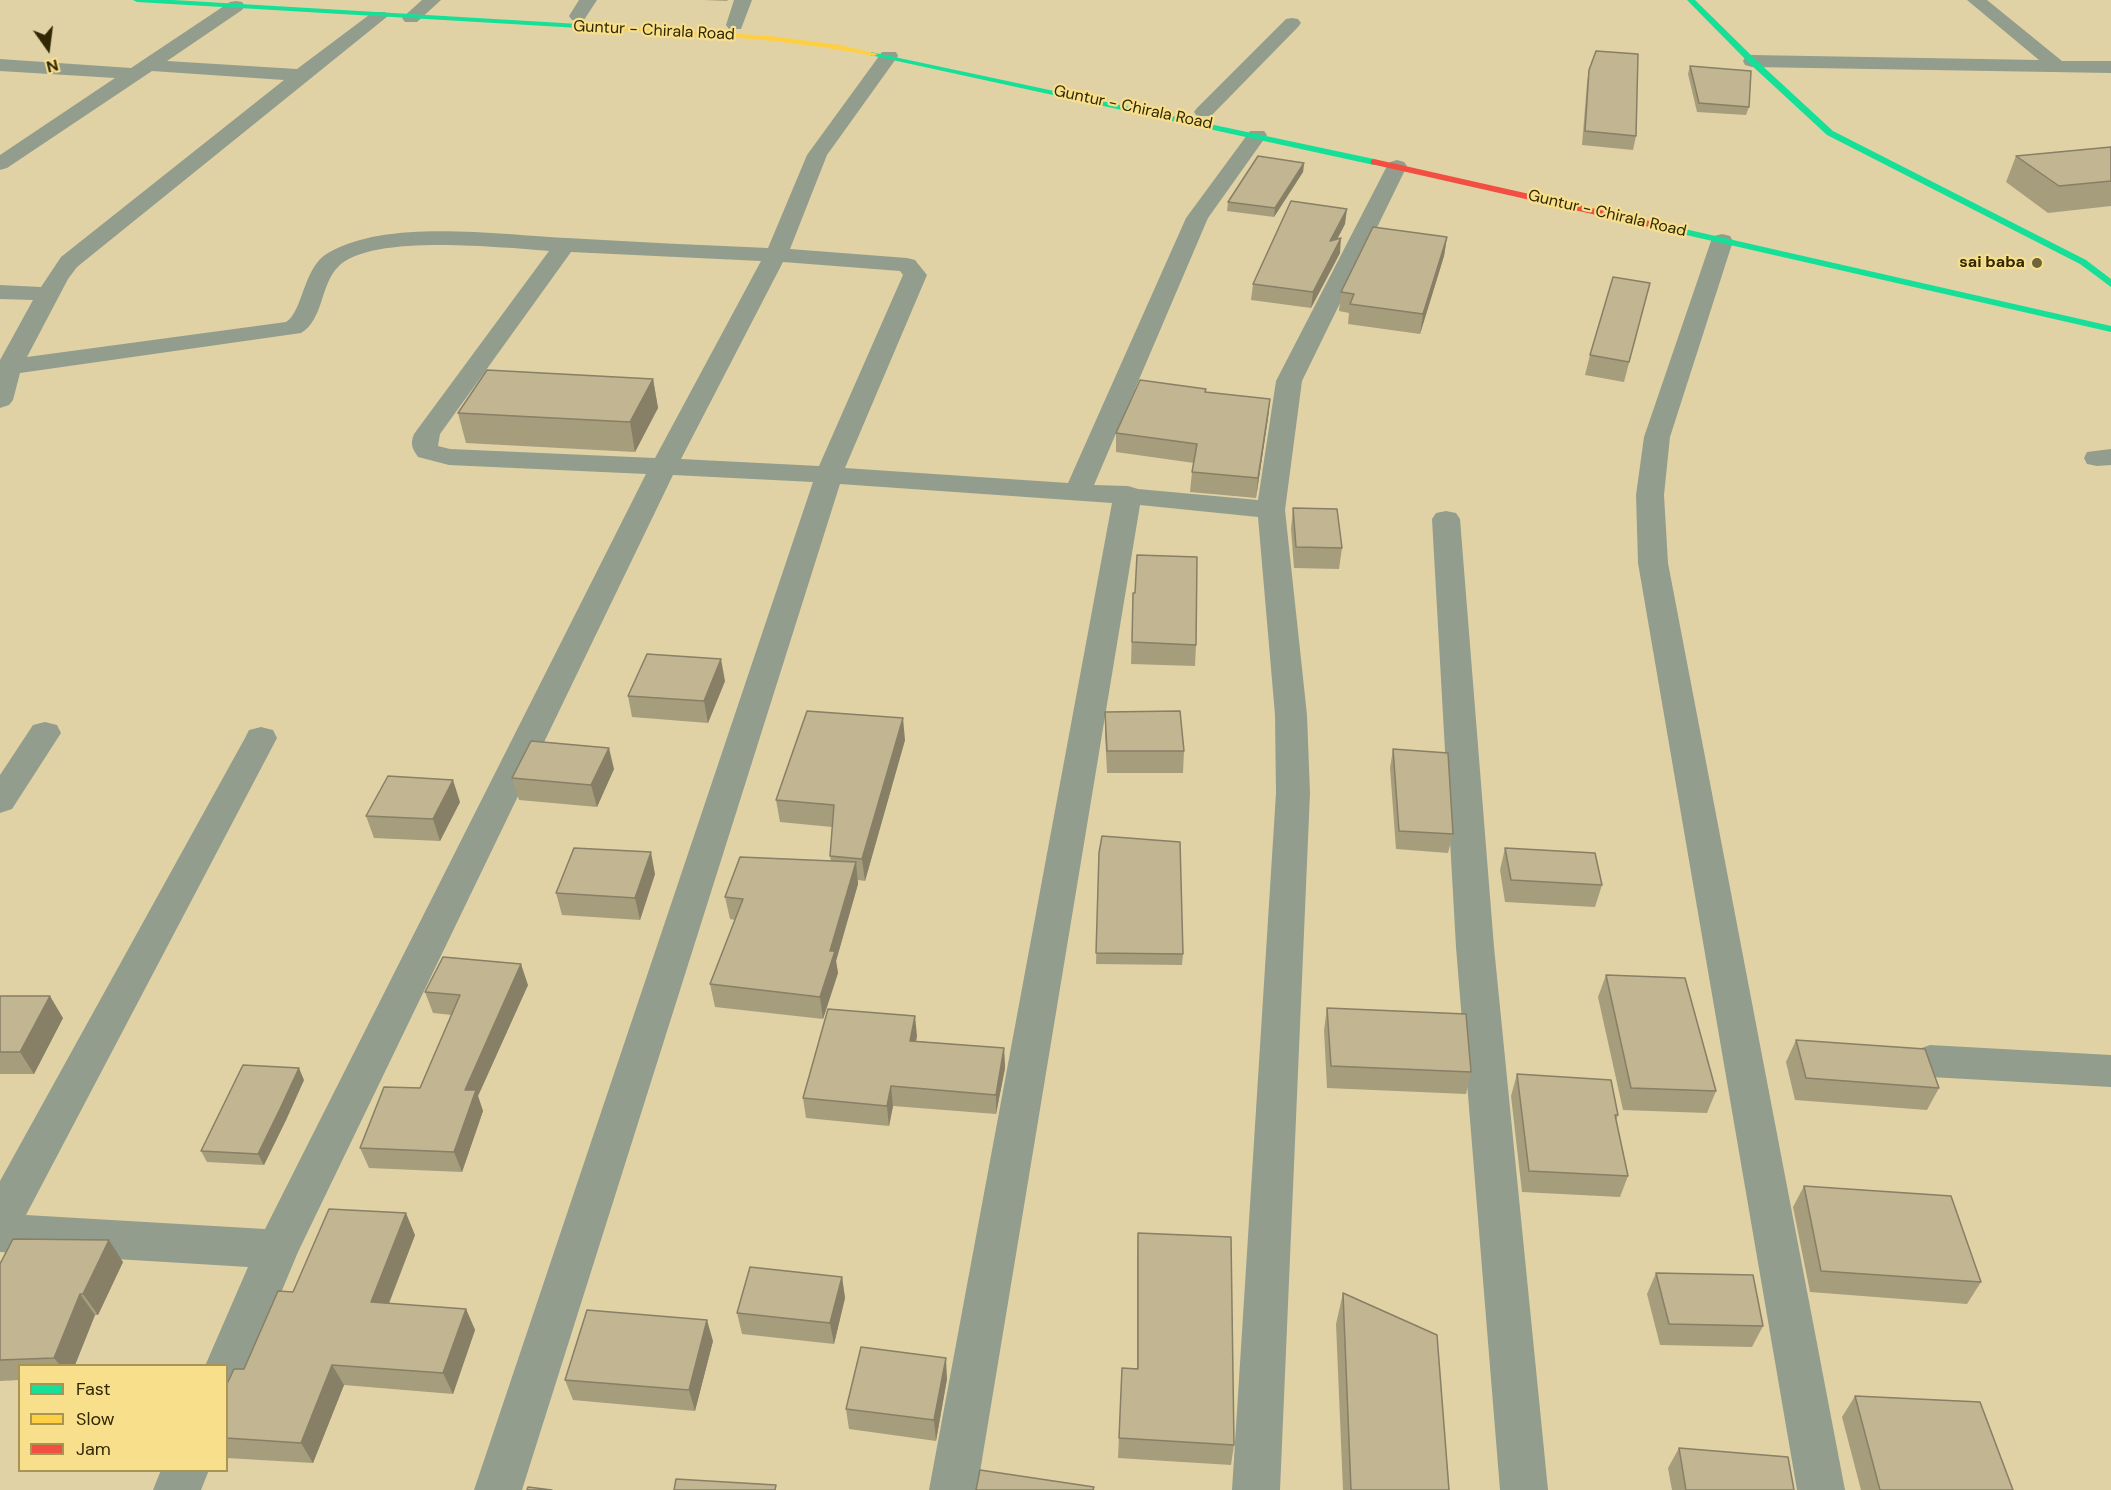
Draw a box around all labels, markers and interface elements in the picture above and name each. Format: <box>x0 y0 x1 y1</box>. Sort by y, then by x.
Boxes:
street label: Guntur - Chirala Road <box>573 17 735 45</box>
north arrow <box>18 18 78 78</box>
text: N <box>44 54 61 78</box>
street label: Guntur - Chirala Road <box>1052 82 1214 134</box>
street label: Guntur - Chirala Road <box>1526 186 1688 242</box>
place label: sai baba <box>1959 253 2025 273</box>
marker: sai baba <box>2030 256 2044 270</box>
legend <box>18 1364 228 1472</box>
text: Fast <box>76 1377 111 1401</box>
text: Slow <box>76 1407 115 1431</box>
text: Jam <box>76 1437 111 1461</box>

